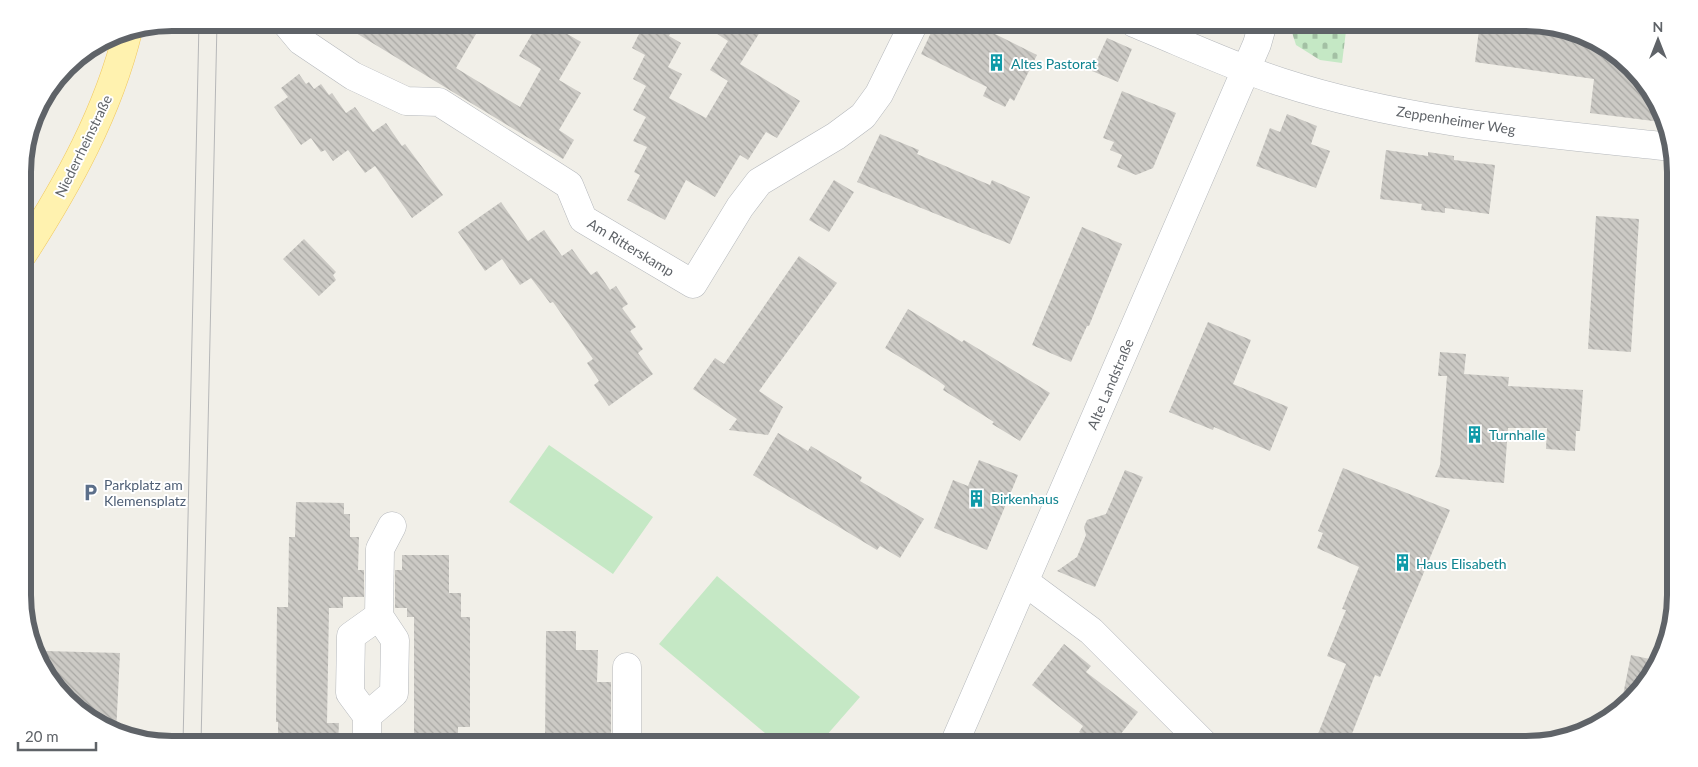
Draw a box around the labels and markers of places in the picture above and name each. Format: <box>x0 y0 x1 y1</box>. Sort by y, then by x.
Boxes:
building icon: Altes Pastorat <box>987 53 1007 73</box>
place label: Altes Pastorat <box>1011 55 1097 72</box>
building icon: Turnhalle <box>1465 424 1485 444</box>
place label: Turnhalle <box>1489 426 1545 443</box>
place label: Parkplatz am Klemensplatz <box>104 476 186 509</box>
parking icon: Parkplatz am Klemensplatz <box>80 482 100 502</box>
building icon: Birkenhaus <box>967 488 987 508</box>
place label: Birkenhaus <box>991 490 1059 507</box>
building icon: Haus Elisabeth <box>1392 553 1412 573</box>
place label: Haus Elisabeth <box>1416 555 1507 572</box>

